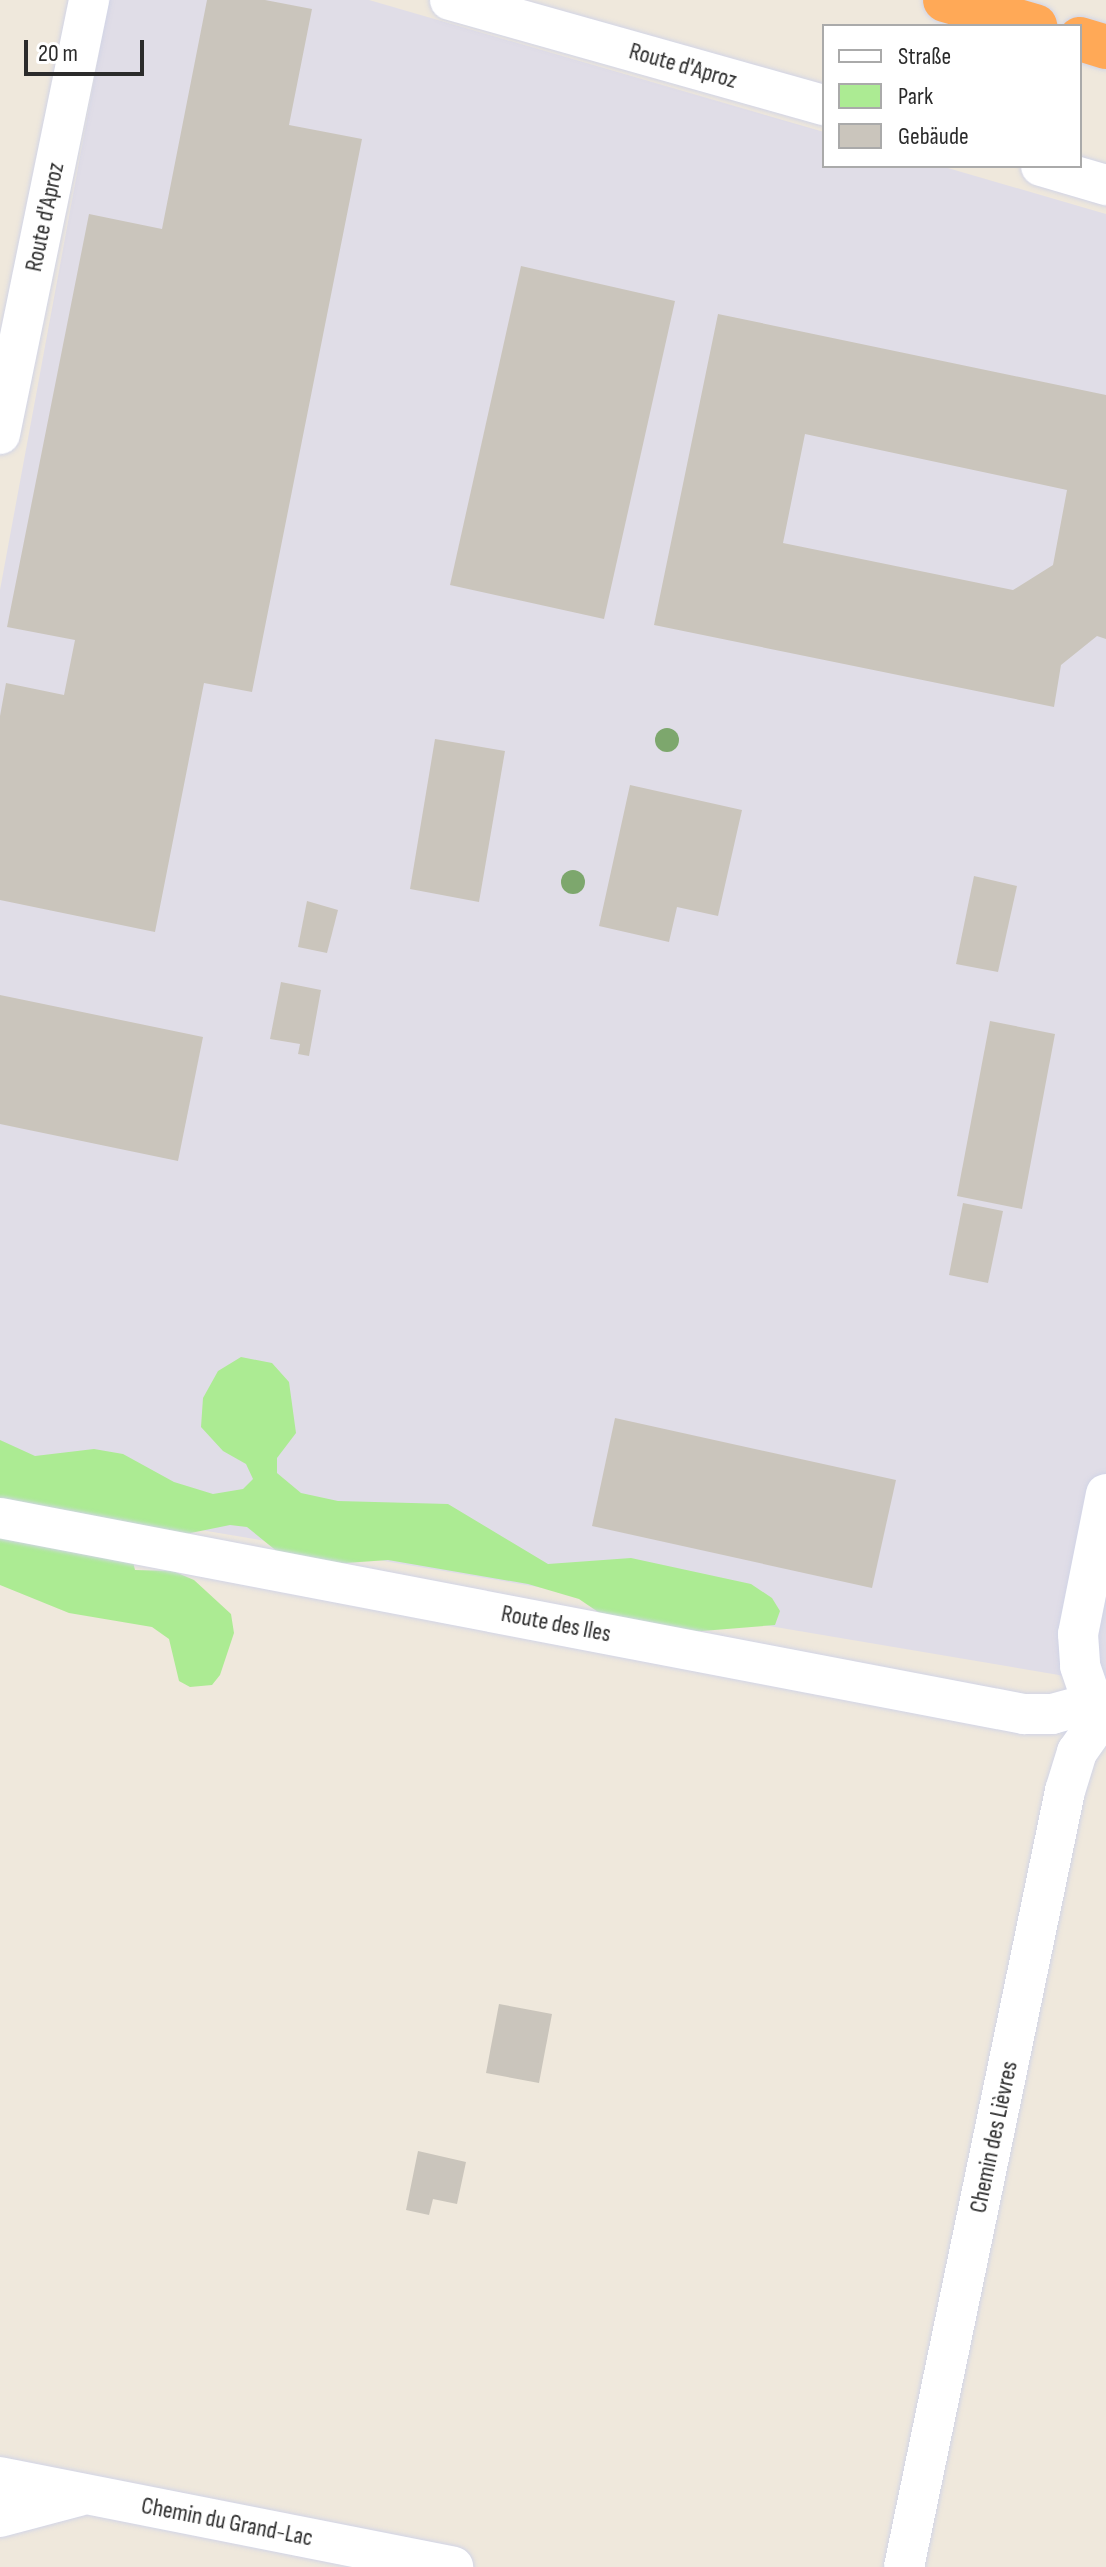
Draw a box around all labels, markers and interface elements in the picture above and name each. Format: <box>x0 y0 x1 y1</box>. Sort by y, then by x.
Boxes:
scale bar <box>28 24 148 74</box>
legend <box>822 24 1082 168</box>
street label: Route d'Aproz <box>626 37 740 95</box>
text: 20 m <box>38 39 78 68</box>
text: Straße <box>898 42 951 71</box>
text: Park <box>898 82 933 111</box>
text: Gebäude <box>898 122 969 151</box>
street label: Route d'Aproz <box>19 160 71 274</box>
street label: Route des Iles <box>499 1599 613 1649</box>
street label: Chemin des Lièvres <box>964 2058 1024 2216</box>
street label: Chemin du Grand-Lac <box>139 2491 315 2553</box>

